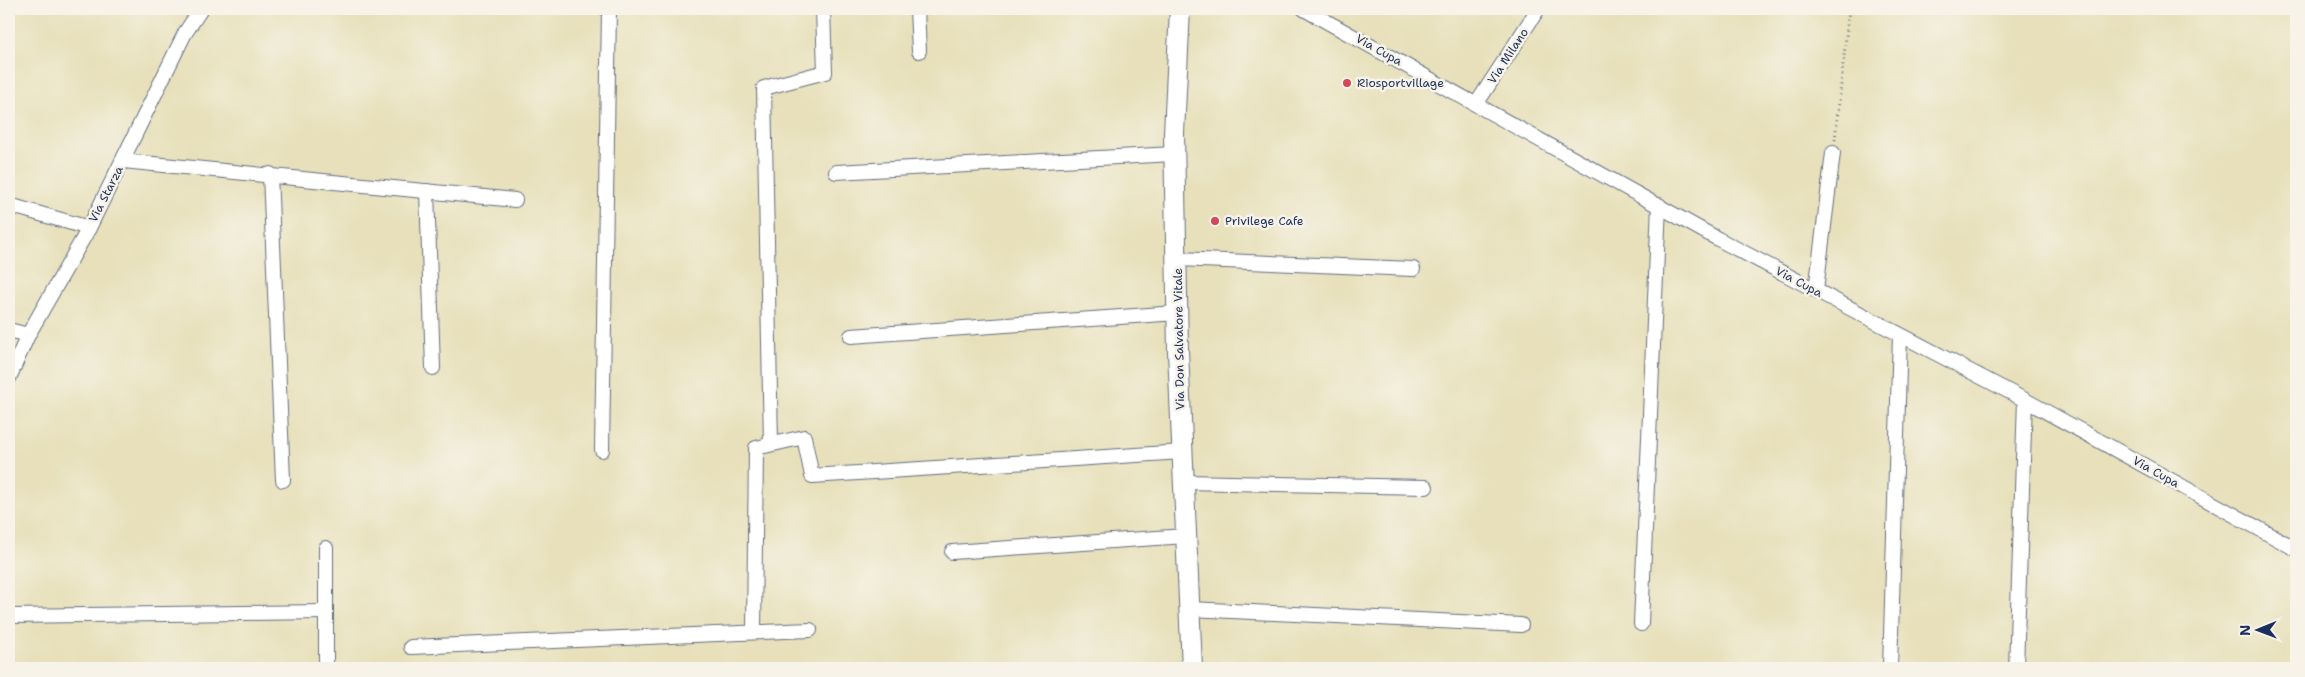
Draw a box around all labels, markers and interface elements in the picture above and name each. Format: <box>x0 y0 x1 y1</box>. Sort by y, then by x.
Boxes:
street label: Via Milano <box>1484 25 1532 87</box>
street label: Via Cupa <box>1353 31 1406 70</box>
place label: Riosportvillage <box>1357 75 1444 91</box>
marker: Riosportvillage <box>1341 77 1353 89</box>
street label: Via Starza <box>85 163 127 225</box>
place label: Privilege Cafe <box>1225 213 1304 229</box>
marker: Privilege Cafe <box>1209 215 1221 227</box>
street label: Via Cupa <box>1773 263 1826 301</box>
street label: Via Don Salvatore Vitale <box>1170 268 1188 410</box>
street label: Via Cupa <box>2130 453 2183 492</box>
north arrow <box>2232 604 2282 654</box>
text: N <box>2236 625 2254 636</box>

